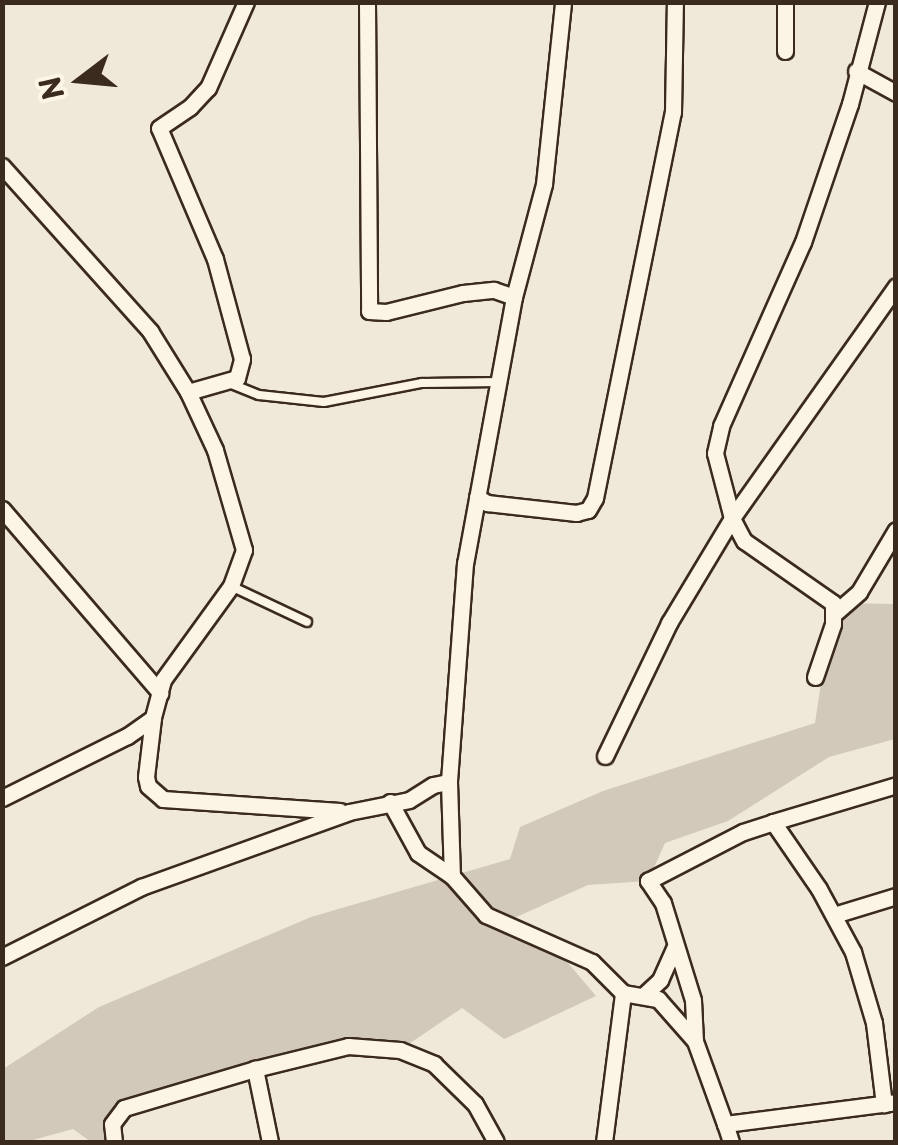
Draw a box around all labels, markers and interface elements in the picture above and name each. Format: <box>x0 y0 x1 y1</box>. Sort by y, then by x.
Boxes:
north arrow <box>30 30 130 130</box>
text: N <box>27 72 74 105</box>

